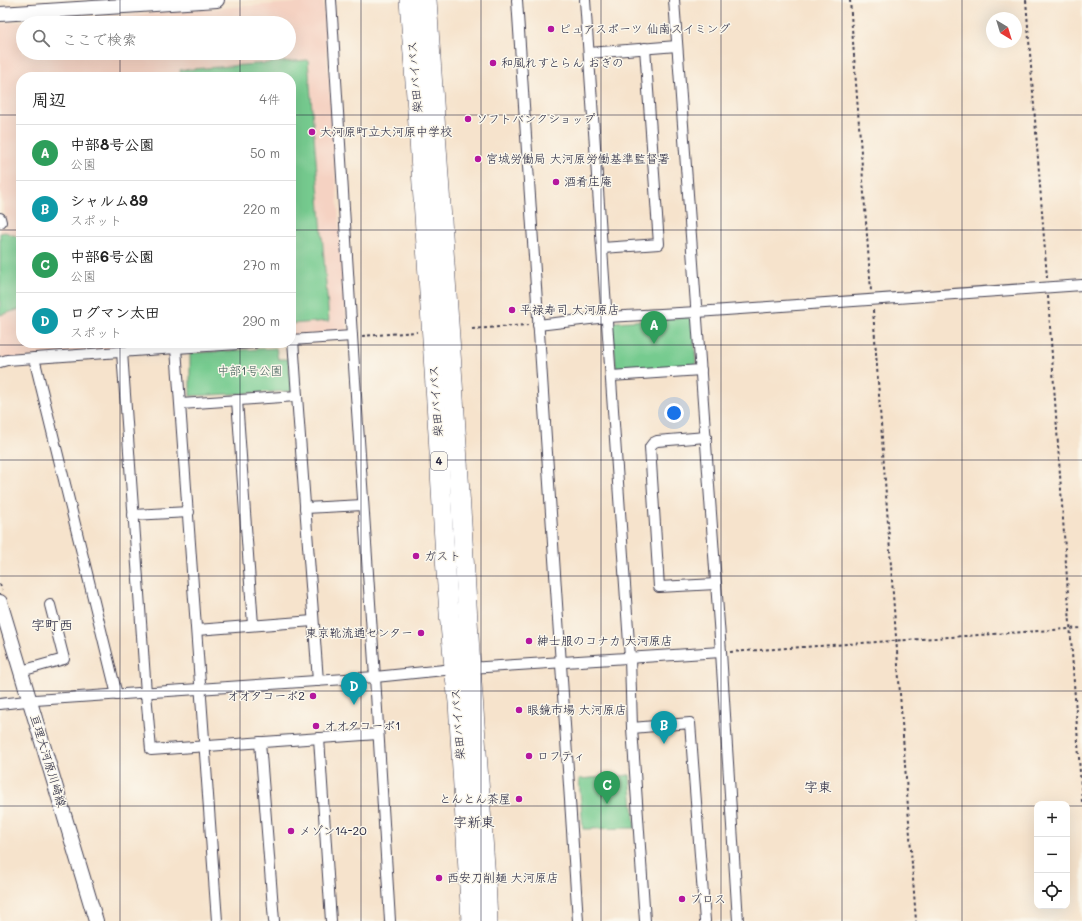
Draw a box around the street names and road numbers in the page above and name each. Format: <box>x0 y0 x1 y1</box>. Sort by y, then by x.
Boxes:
street label: 柴田バイパス <box>403 41 425 114</box>
street label: 柴田バイパス <box>425 365 445 437</box>
road number: 4 <box>431 452 447 470</box>
street label: 柴田バイパス <box>447 688 467 760</box>
street label: 亘理大河原川崎線 <box>27 712 71 809</box>

